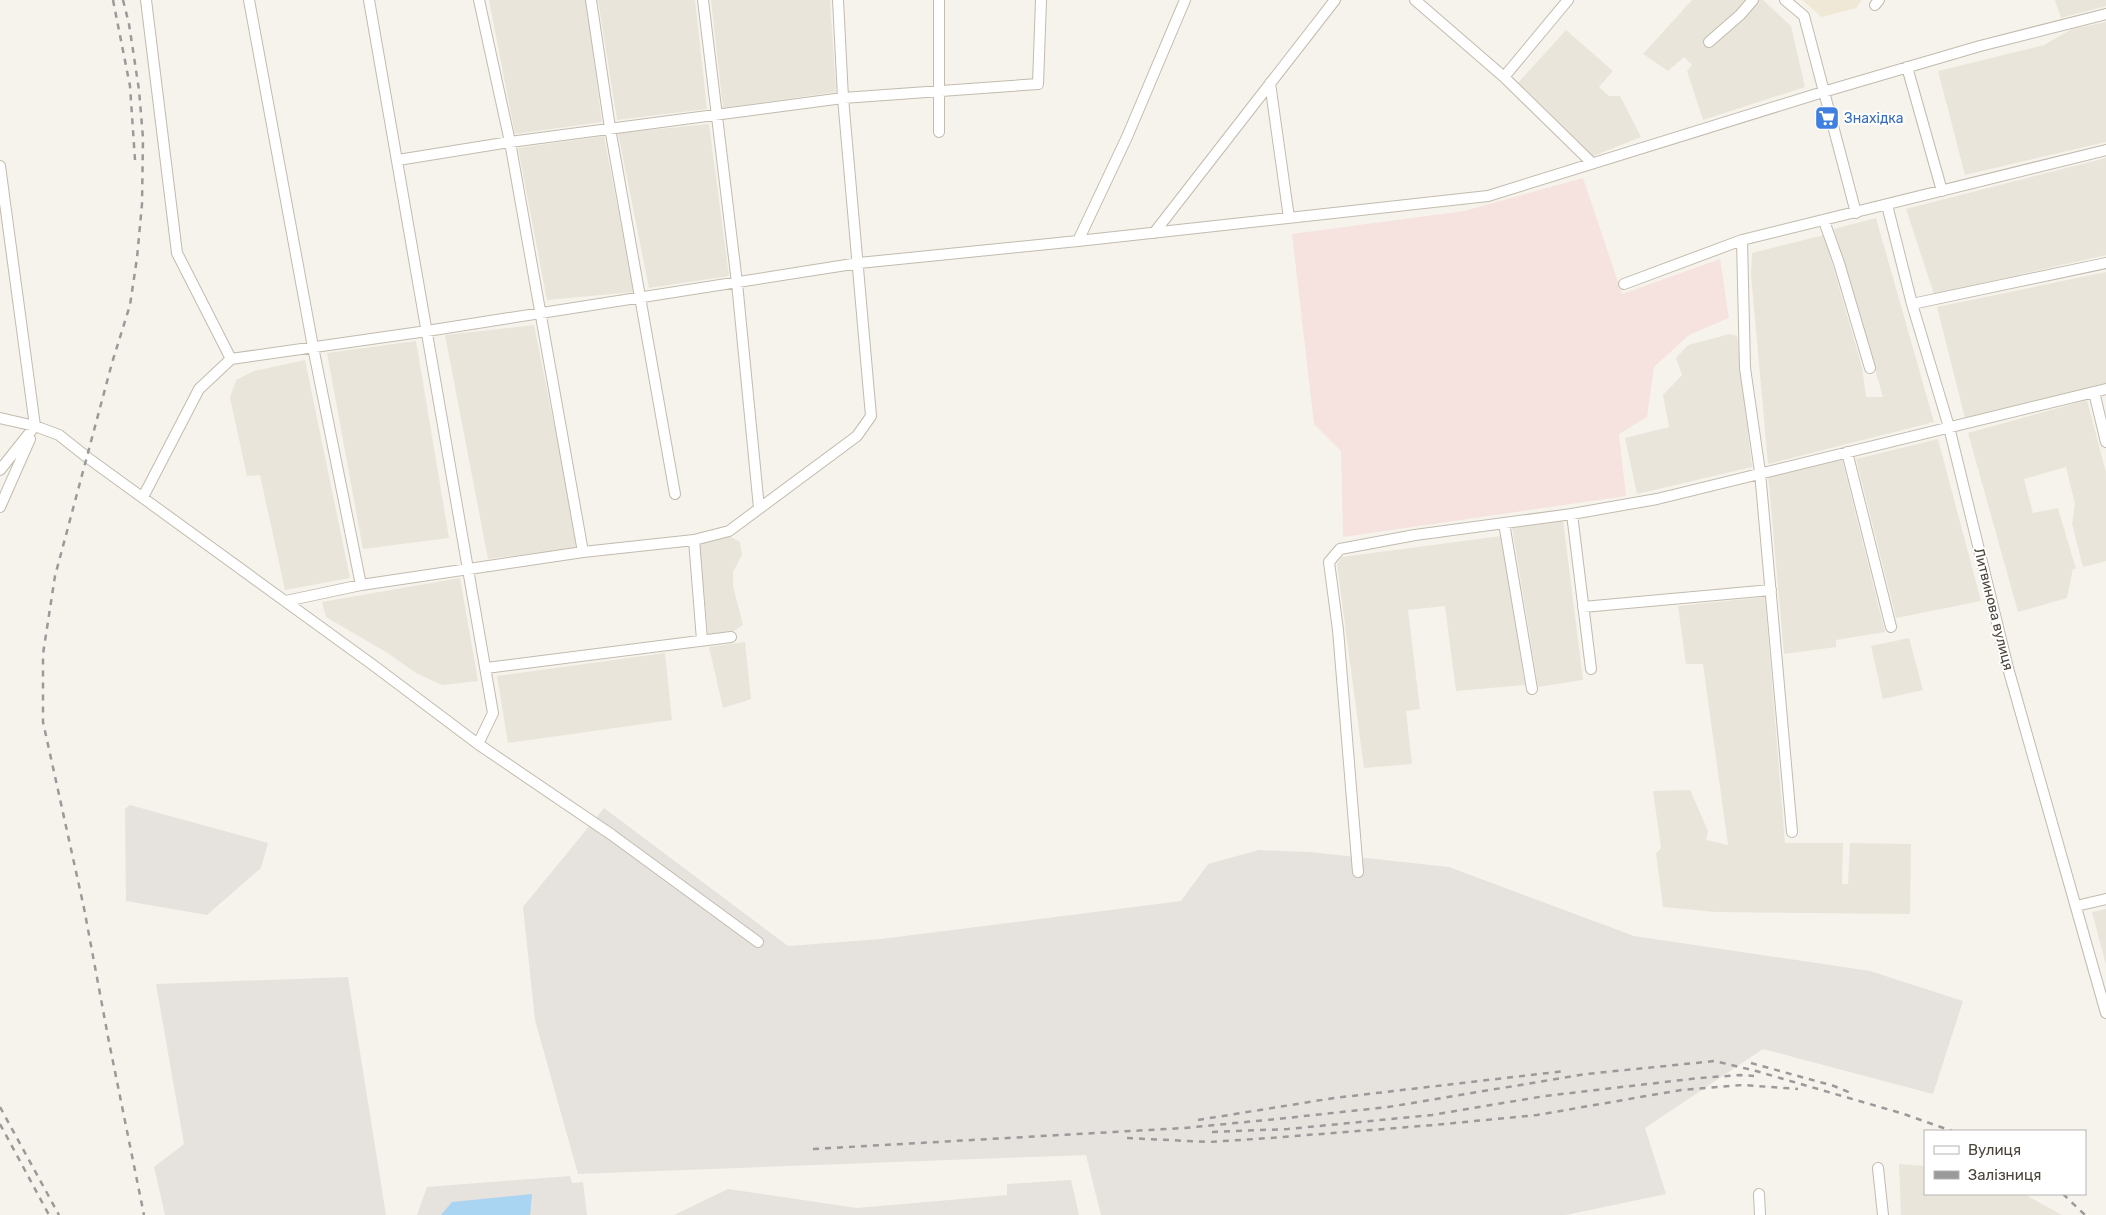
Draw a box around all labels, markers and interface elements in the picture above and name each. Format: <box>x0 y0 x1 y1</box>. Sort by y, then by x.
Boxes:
supermarket icon: Знахідка <box>1814 105 1840 131</box>
place label: Знахідка <box>1844 110 1904 127</box>
street label: Литвинова вулиця <box>1970 546 2017 672</box>
legend <box>1924 1130 2086 1195</box>
text: Вулиця <box>1968 1141 2021 1159</box>
text: Залізниця <box>1968 1166 2041 1184</box>

